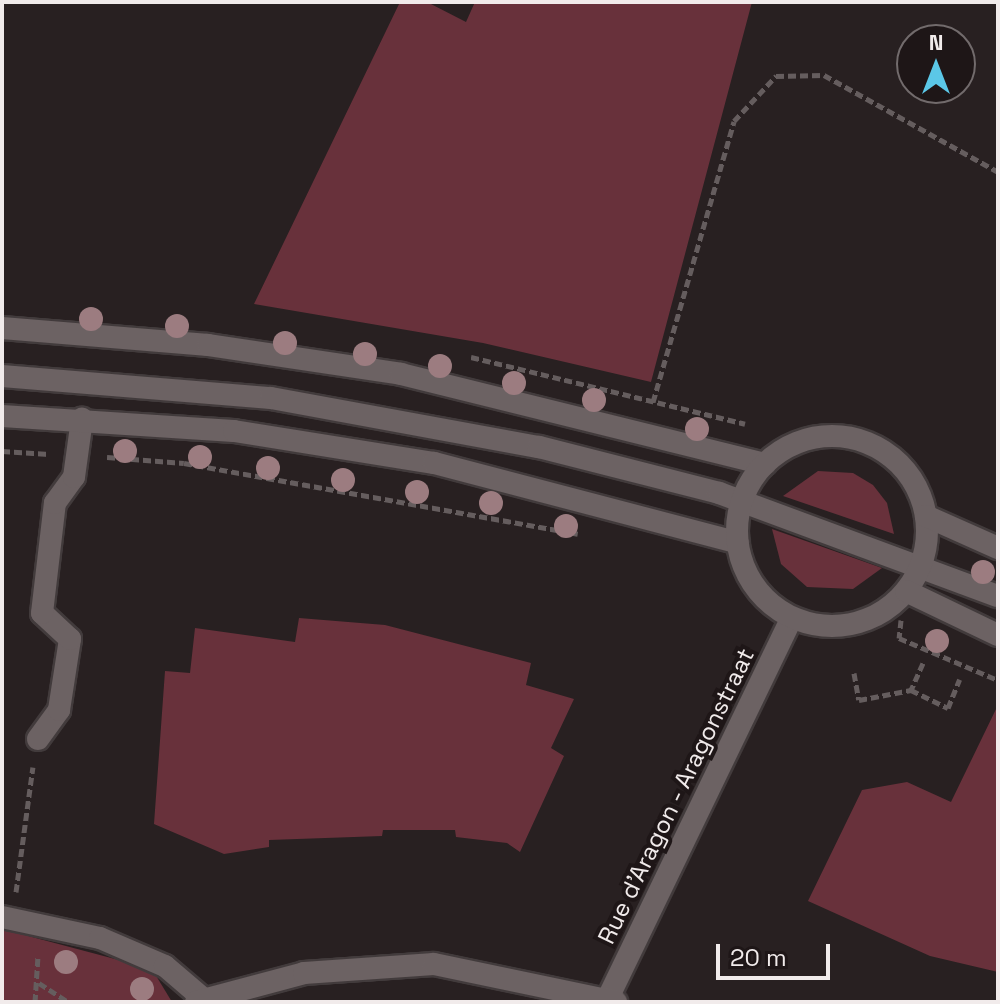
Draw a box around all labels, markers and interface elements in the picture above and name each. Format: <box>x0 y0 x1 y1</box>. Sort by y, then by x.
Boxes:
north arrow <box>896 24 976 104</box>
text: N <box>929 28 943 56</box>
street label: Rue d'Aragon - Aragonstraat <box>591 643 761 949</box>
scale bar <box>720 928 834 978</box>
text: 20 m <box>730 942 787 973</box>

